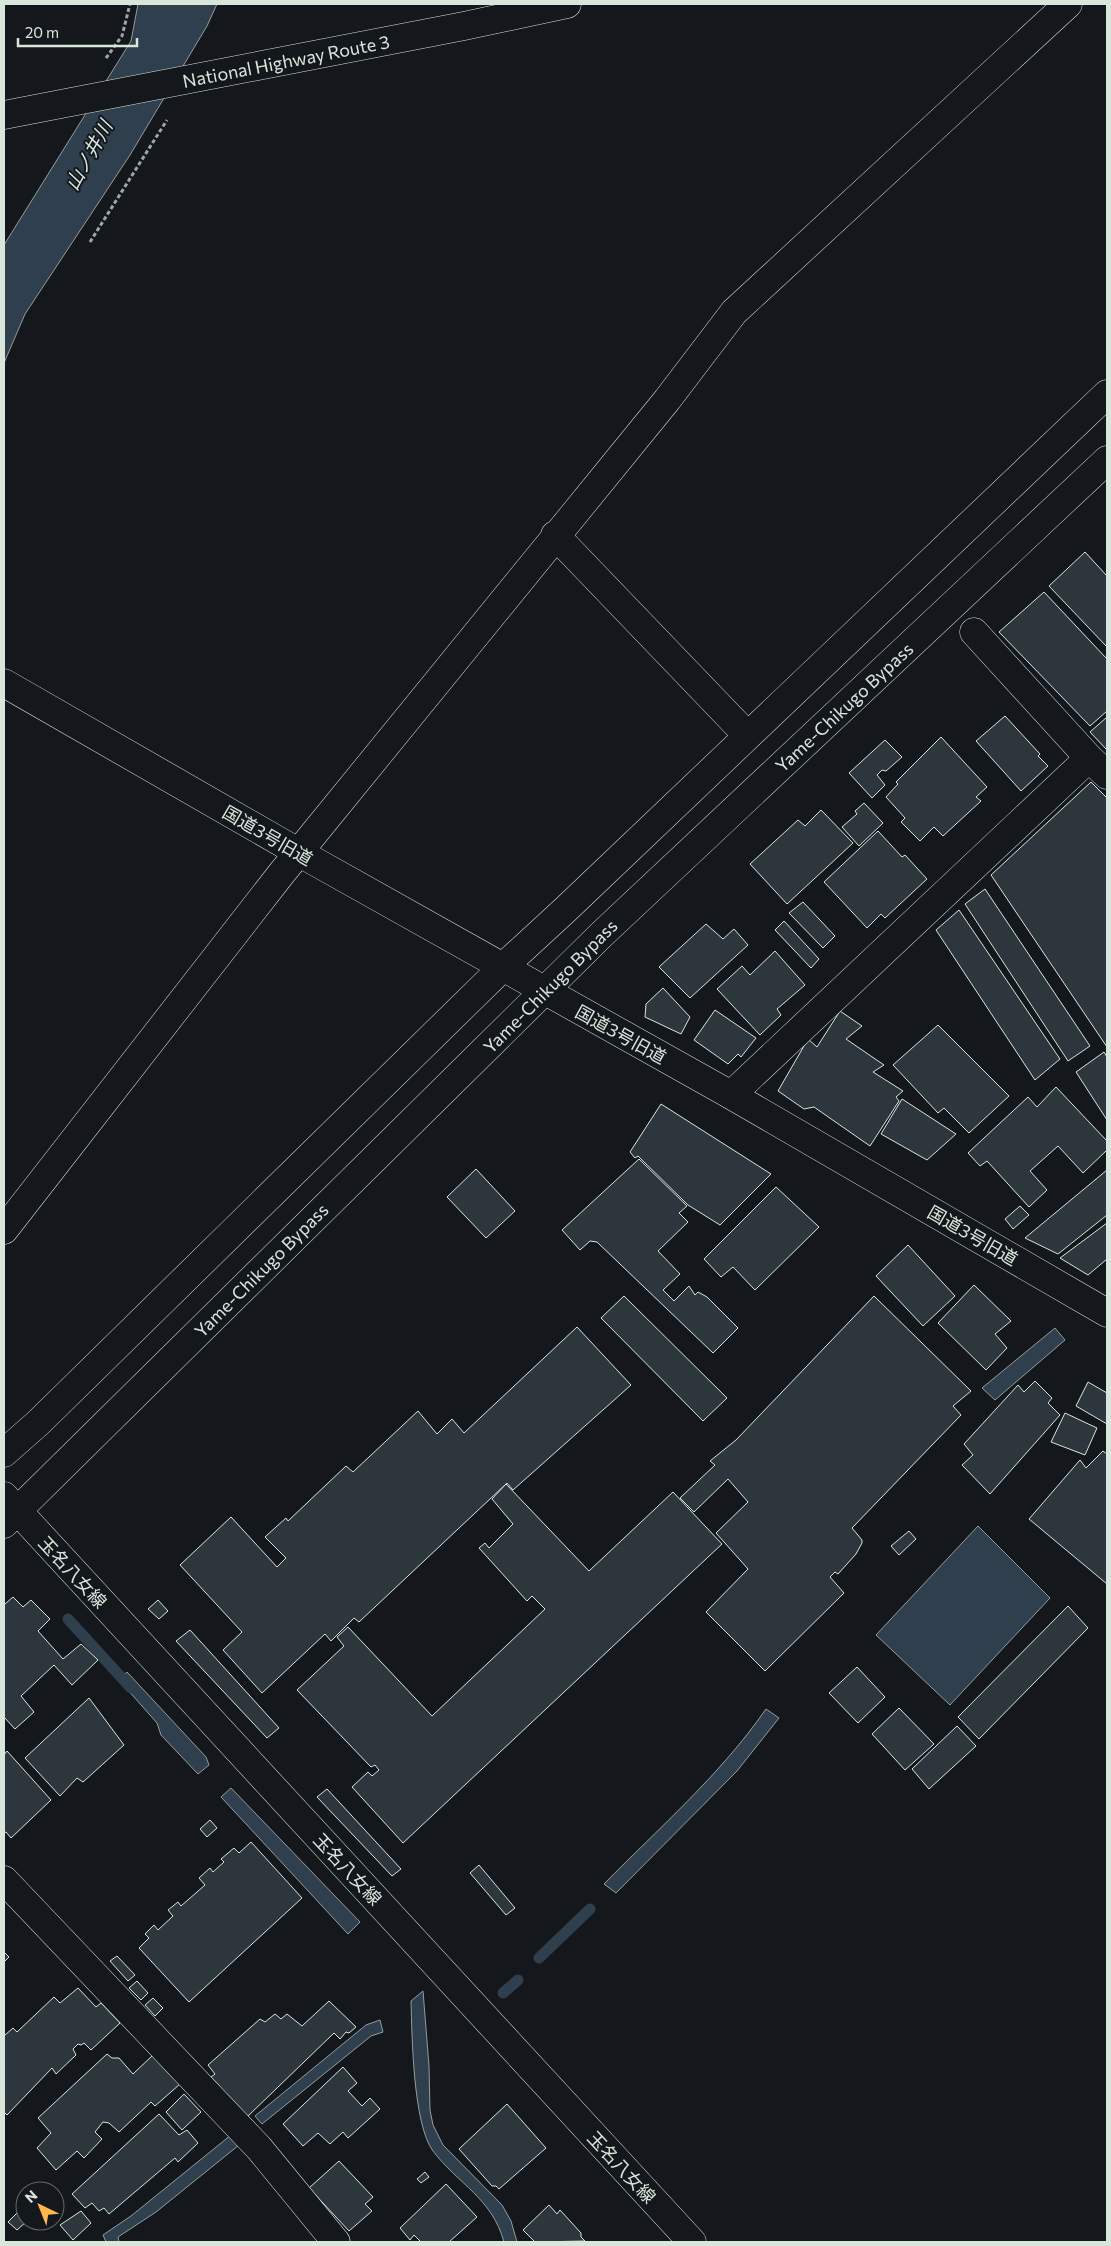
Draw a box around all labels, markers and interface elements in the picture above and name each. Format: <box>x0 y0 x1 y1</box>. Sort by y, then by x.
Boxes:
scale bar <box>18 15 136 47</box>
text: 20 m <box>25 23 59 41</box>
street label: National Highway Route 3 <box>181 30 391 92</box>
water label: 山ノ井川 <box>60 114 117 194</box>
street label: Yame-Chikugo Bypass <box>771 637 917 777</box>
street label: 国道3号旧道 <box>219 800 317 870</box>
street label: Yame-Chikugo Bypass <box>478 914 622 1058</box>
street label: 国道3号旧道 <box>572 1000 670 1068</box>
street label: Yame-Chikugo Bypass <box>189 1198 333 1342</box>
street label: 国道3号旧道 <box>924 1200 1022 1270</box>
street label: 玉名八女線 <box>34 1532 112 1612</box>
street label: 玉名八女線 <box>309 1829 387 1909</box>
street label: 玉名八女線 <box>583 2127 661 2207</box>
north arrow <box>15 2181 65 2231</box>
text: N <box>21 2186 40 2206</box>

